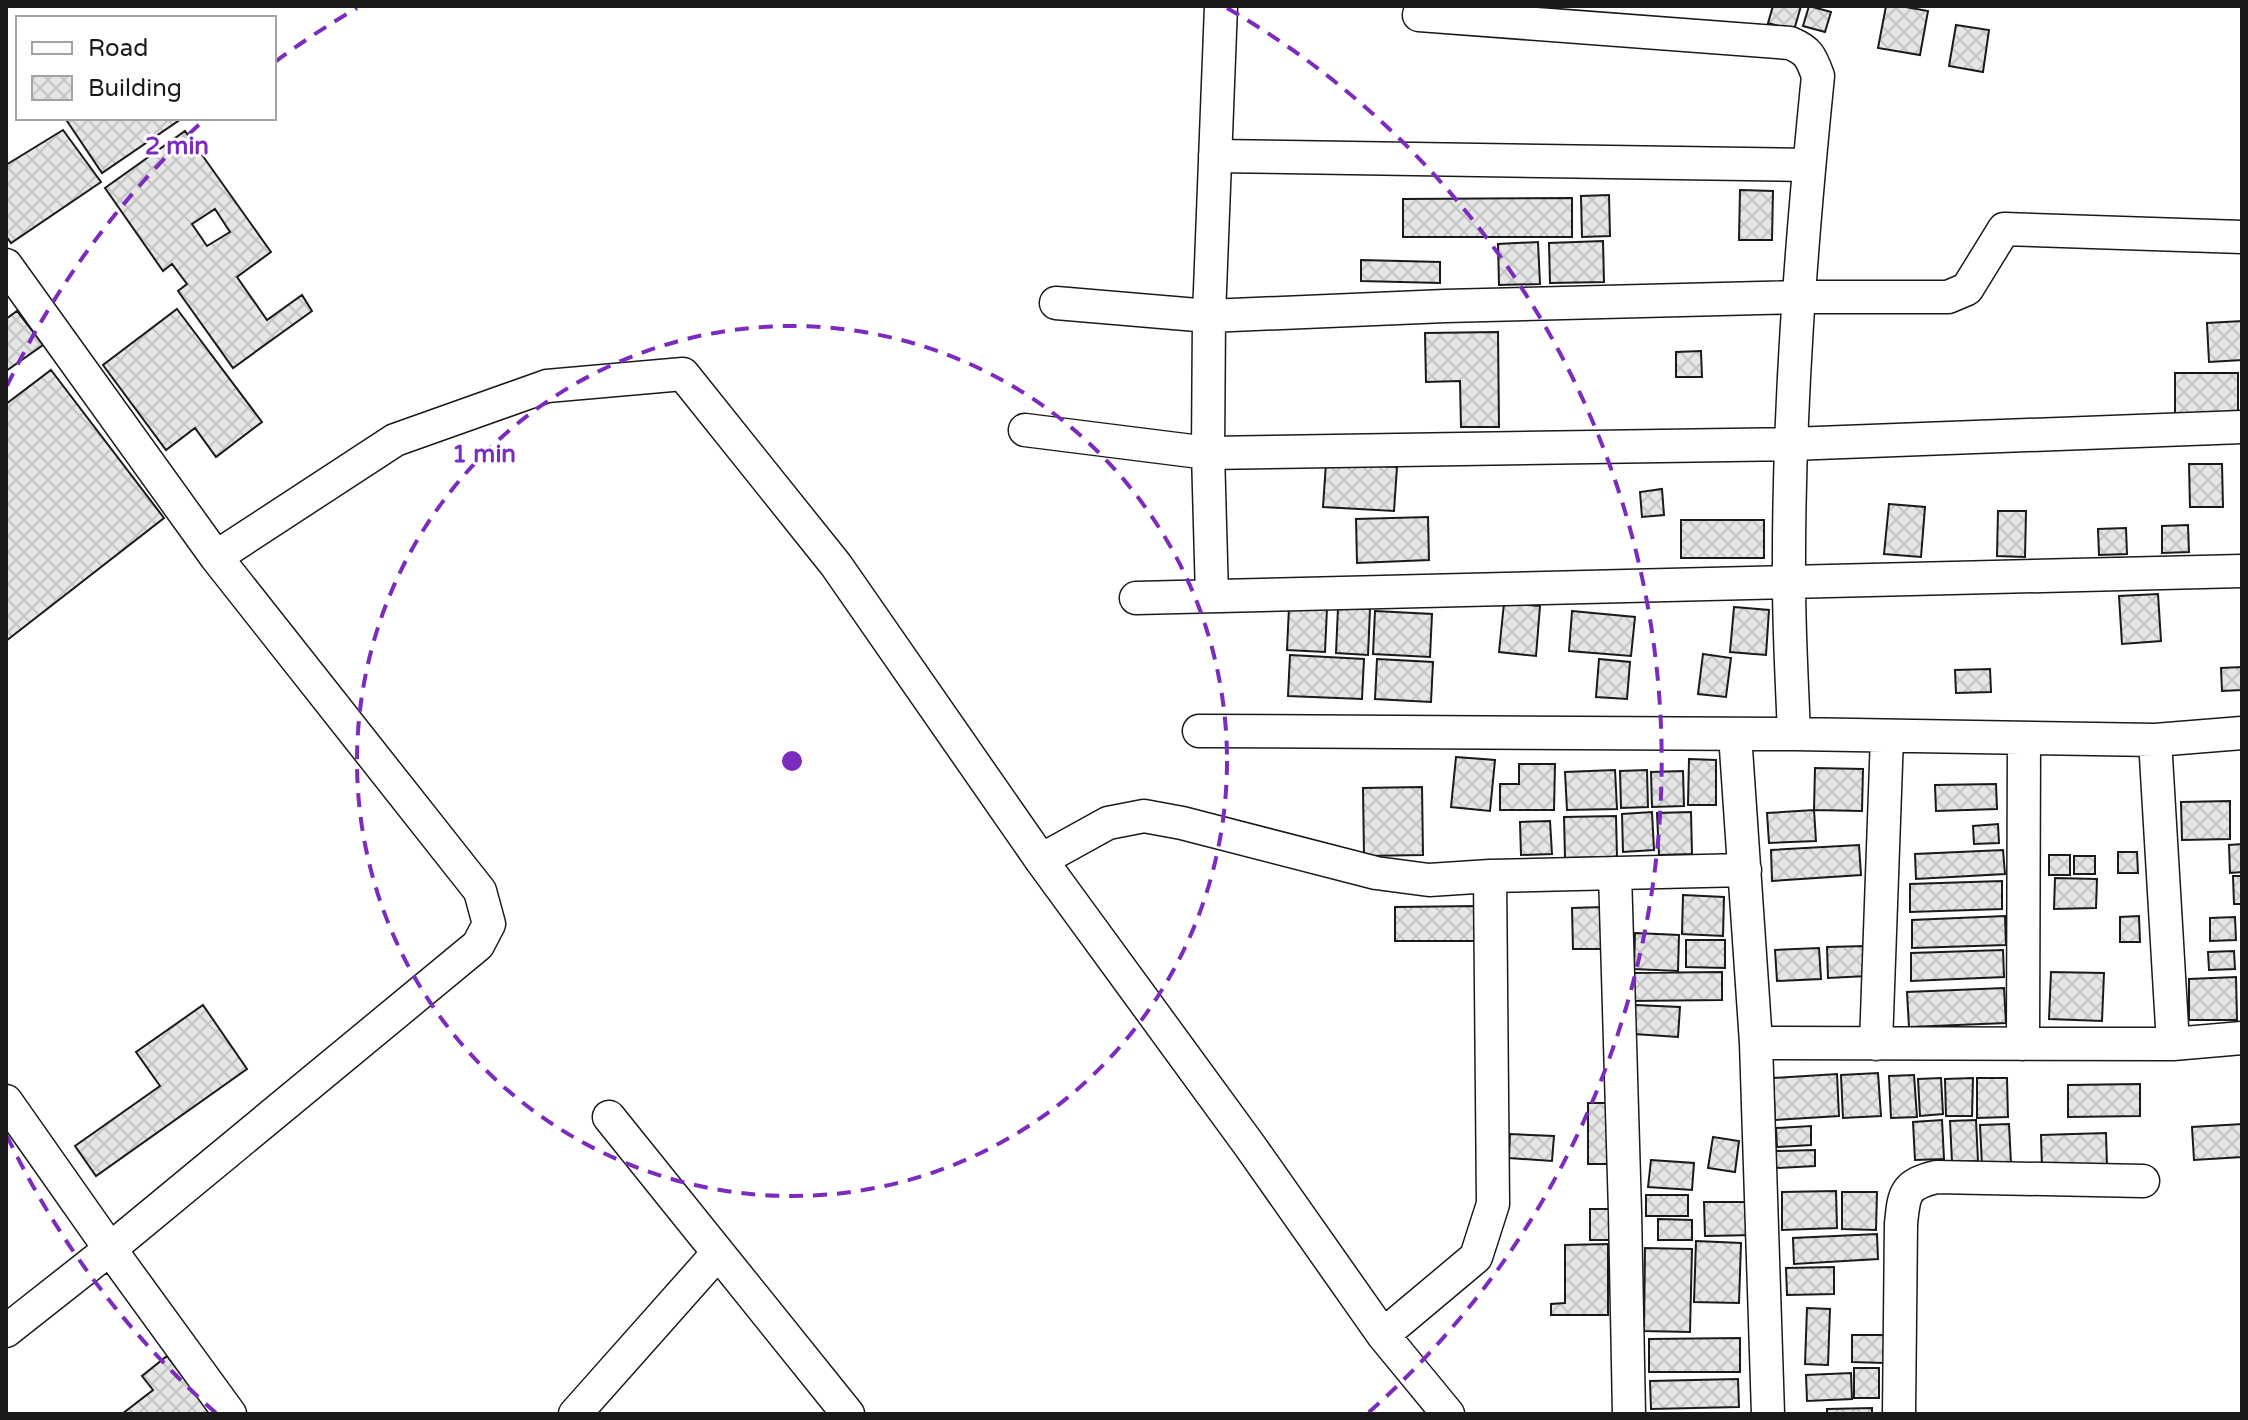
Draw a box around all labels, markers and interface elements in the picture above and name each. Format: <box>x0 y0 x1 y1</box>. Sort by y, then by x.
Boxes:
legend <box>16 16 276 120</box>
text: Road <box>88 34 148 63</box>
text: Building <box>88 74 182 103</box>
text: 2 min <box>145 132 209 161</box>
text: 1 min <box>452 440 516 469</box>
centre of rings <box>778 747 806 775</box>

